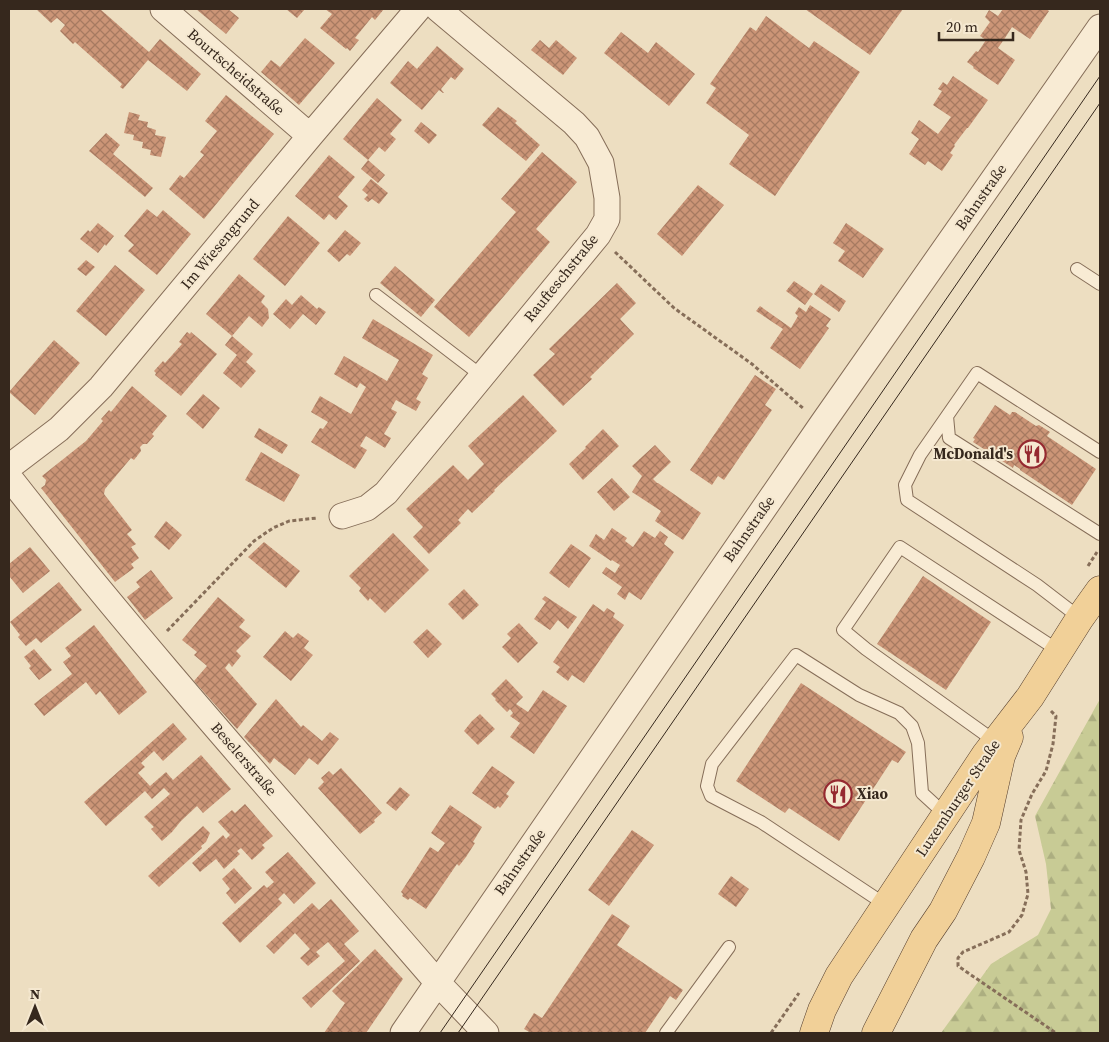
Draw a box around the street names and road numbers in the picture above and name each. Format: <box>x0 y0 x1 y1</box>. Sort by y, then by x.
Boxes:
street label: Bourtscheidstraße <box>183 23 290 120</box>
street label: Bahnstraße <box>950 159 1011 234</box>
street label: Im Wiesengrund <box>176 194 264 293</box>
street label: Raufteschstraße <box>519 229 603 326</box>
street label: Bahnstraße <box>718 491 779 566</box>
street label: Beselerstraße <box>207 717 282 800</box>
street label: Luxemburger Straße <box>910 735 1005 861</box>
street label: Bahnstraße <box>489 824 550 899</box>

